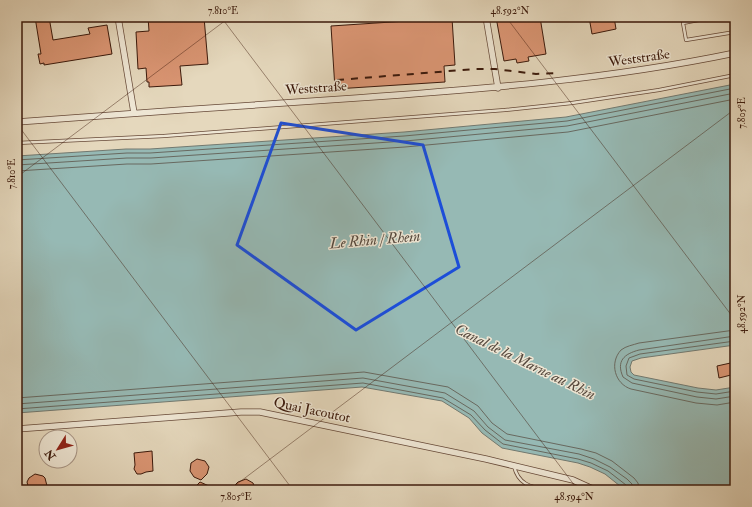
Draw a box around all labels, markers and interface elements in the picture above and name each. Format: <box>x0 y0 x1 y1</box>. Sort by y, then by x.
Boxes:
text: 7.810°E <box>208 5 238 17</box>
text: 48.592°N <box>491 5 530 17</box>
street label: Weststraße <box>606 45 671 71</box>
street label: Weststraße <box>284 77 348 99</box>
text: 7.805°E <box>736 97 748 129</box>
text: 7.810°E <box>6 159 18 189</box>
water label: Le Rhin / Rhein <box>328 227 421 254</box>
text: 48.592°N <box>736 294 748 333</box>
water label: Canal de la Marne au Rhin <box>452 320 598 404</box>
street label: Quai Jacoutot <box>272 394 352 427</box>
north arrow <box>38 429 78 469</box>
text: N <box>42 446 59 463</box>
text: 7.805°E <box>220 491 252 503</box>
text: 48.594°N <box>554 491 594 503</box>

